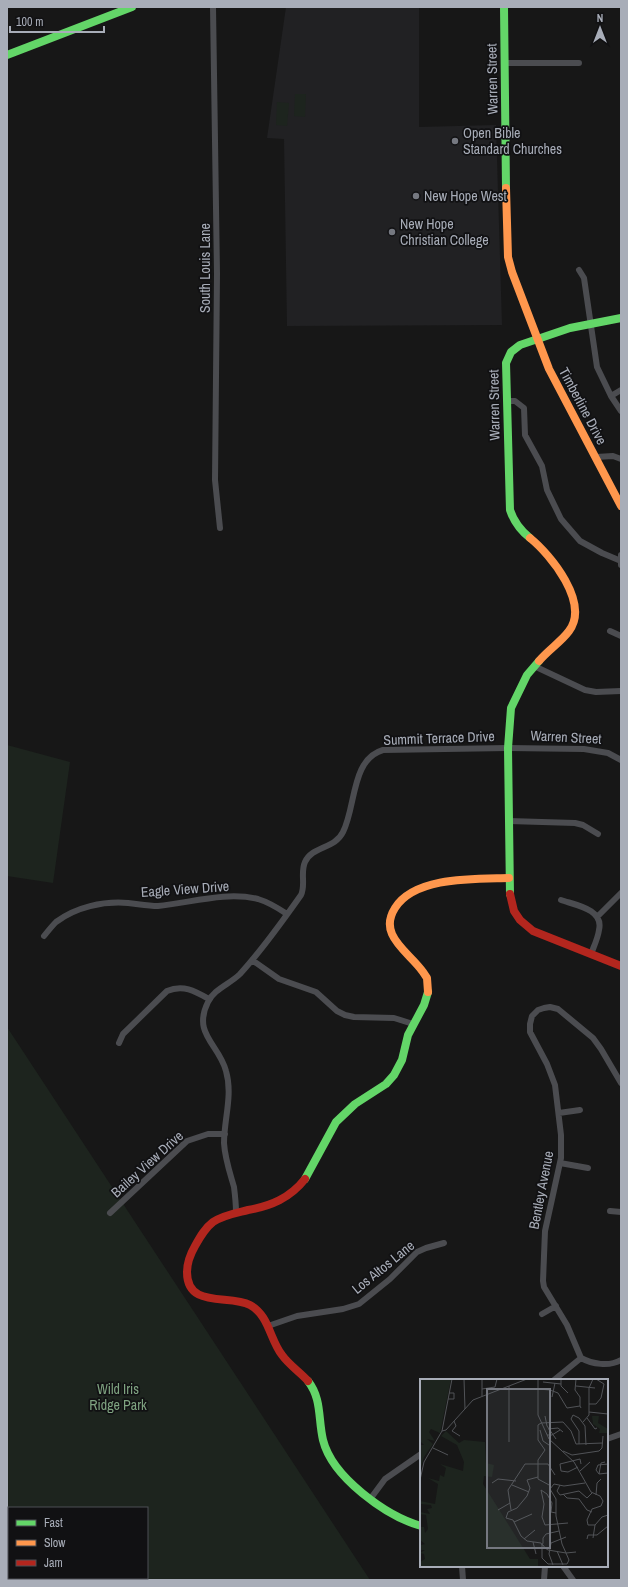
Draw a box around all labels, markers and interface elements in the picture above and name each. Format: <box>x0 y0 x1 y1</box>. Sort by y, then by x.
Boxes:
scale bar <box>10 8 104 34</box>
north arrow <box>580 8 620 48</box>
text: N <box>597 11 603 25</box>
text: 100 m <box>16 14 43 30</box>
street label: Warren Street <box>482 43 502 115</box>
place label: Open Bible Standard Churches <box>463 124 562 158</box>
marker: Open Bible Standard Churches <box>450 136 460 146</box>
place label: New Hope West <box>424 187 507 205</box>
marker: New Hope West <box>411 191 421 201</box>
place label: New Hope Christian College <box>400 215 489 249</box>
street label: South Louis Lane <box>196 223 214 313</box>
marker: New Hope Christian College <box>387 227 397 237</box>
street label: Timberline Drive <box>555 364 611 448</box>
street label: Warren Street <box>484 369 504 441</box>
street label: Warren Street <box>530 726 602 748</box>
street label: Summit Terrace Drive <box>383 727 495 749</box>
street label: Eagle View Drive <box>140 877 230 901</box>
street label: Bailey View Drive <box>107 1127 187 1201</box>
street label: Bentley Avenue <box>525 1149 557 1231</box>
street label: Los Altos Lane <box>348 1236 418 1298</box>
inset map <box>420 1379 608 1567</box>
park label: Wild Iris Ridge Park <box>89 1380 147 1414</box>
legend <box>8 1507 148 1579</box>
text: Fast <box>44 1515 63 1531</box>
text: Slow <box>44 1535 66 1551</box>
text: Jam <box>44 1555 63 1571</box>

